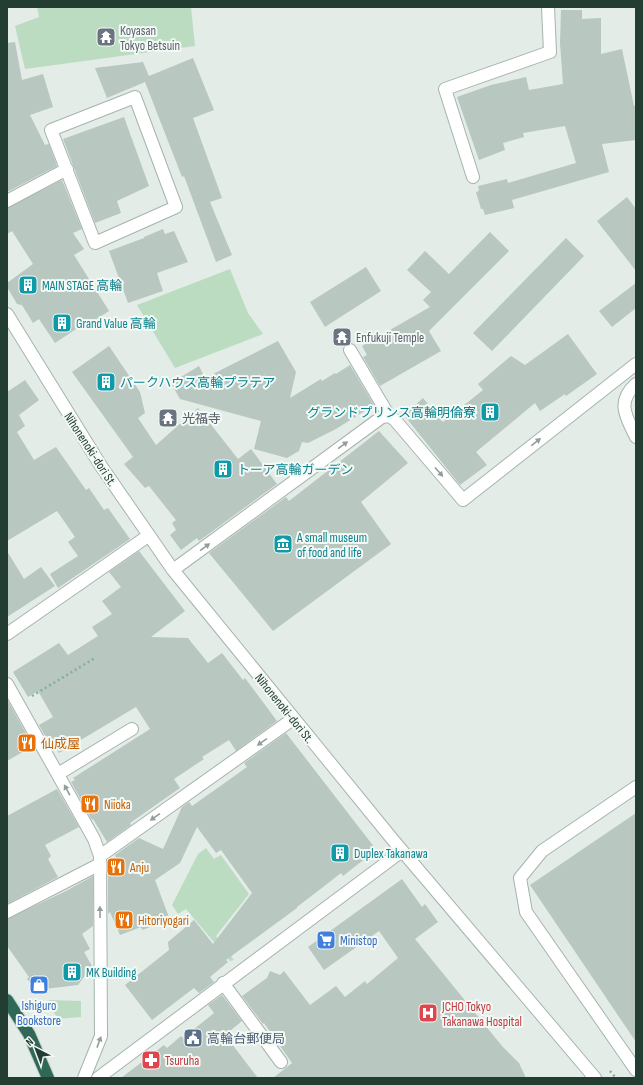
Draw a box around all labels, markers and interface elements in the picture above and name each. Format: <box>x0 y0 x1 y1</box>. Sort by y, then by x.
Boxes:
place label: Koyasan Tokyo Betsuin <box>120 23 180 54</box>
temple icon: Koyasan Tokyo Betsuin <box>95 26 117 48</box>
building icon: MAIN STAGE 高輪 <box>17 274 39 296</box>
place label: MAIN STAGE 高輪 <box>42 278 122 294</box>
building icon: Grand Value 高輪 <box>51 312 73 334</box>
place label: Grand Value 高輪 <box>76 316 156 332</box>
temple icon: Enfukuji Temple <box>331 326 353 348</box>
place label: Enfukuji Temple <box>356 330 424 346</box>
building icon: パークハウス高輪プラテア <box>95 371 117 393</box>
place label: パークハウス高輪プラテア <box>120 375 275 391</box>
building icon: グランドプリンス高輪明倫寮 <box>479 401 501 423</box>
place label: グランドプリンス高輪明倫寮 <box>307 405 476 421</box>
temple icon: 光福寺 <box>157 407 179 429</box>
street label: Nihonenoki-dori St. <box>60 409 120 490</box>
place label: 光福寺 <box>182 411 221 427</box>
one-way arrow <box>530 437 541 446</box>
one-way arrow <box>338 441 349 450</box>
building icon: トーア高輪ガーデン <box>212 458 234 480</box>
place label: トーア高輪ガーデン <box>237 462 353 478</box>
one-way arrow <box>434 467 443 477</box>
place label: A small museum of food and life <box>296 530 367 561</box>
museum icon: A small museum of food and life <box>272 533 294 555</box>
one-way arrow <box>199 543 210 551</box>
street label: Nihonenoki-dori St. <box>251 671 317 747</box>
restaurant icon: 仙成屋 <box>16 732 38 754</box>
place label: 仙成屋 <box>41 736 80 752</box>
one-way arrow <box>256 738 267 746</box>
one-way arrow <box>64 784 71 796</box>
restaurant icon: Niioka <box>79 793 101 815</box>
place label: Niioka <box>104 797 131 813</box>
one-way arrow <box>150 813 161 821</box>
building icon: Duplex Takanawa <box>329 842 351 864</box>
place label: Duplex Takanawa <box>354 846 428 862</box>
restaurant icon: Anju <box>105 856 127 878</box>
place label: Anju <box>129 860 149 876</box>
one-way arrow <box>97 905 103 918</box>
restaurant icon: Hitoriyogari <box>113 909 135 931</box>
place label: Hitoriyogari <box>138 913 189 929</box>
supermarket icon: Ministop <box>315 929 337 951</box>
place label: Ministop <box>340 933 377 949</box>
building icon: MK Building <box>61 961 83 983</box>
place label: MK Building <box>86 965 136 981</box>
shop icon: Ishiguro Bookstore <box>28 974 50 996</box>
place label: Ishiguro Bookstore <box>17 998 61 1029</box>
place label: JCHO Tokyo Takanawa Hospital <box>441 999 522 1030</box>
hospital icon: JCHO Tokyo Takanawa Hospital <box>417 1002 439 1024</box>
public building icon: 高輪台郵便局 <box>182 1027 204 1049</box>
north arrow <box>16 1029 56 1069</box>
place label: 高輪台郵便局 <box>207 1031 285 1047</box>
text: N <box>23 1035 36 1049</box>
one-way arrow <box>96 1036 102 1048</box>
pharmacy icon: Tsuruha <box>140 1049 162 1071</box>
place label: Tsuruha <box>165 1053 199 1069</box>

